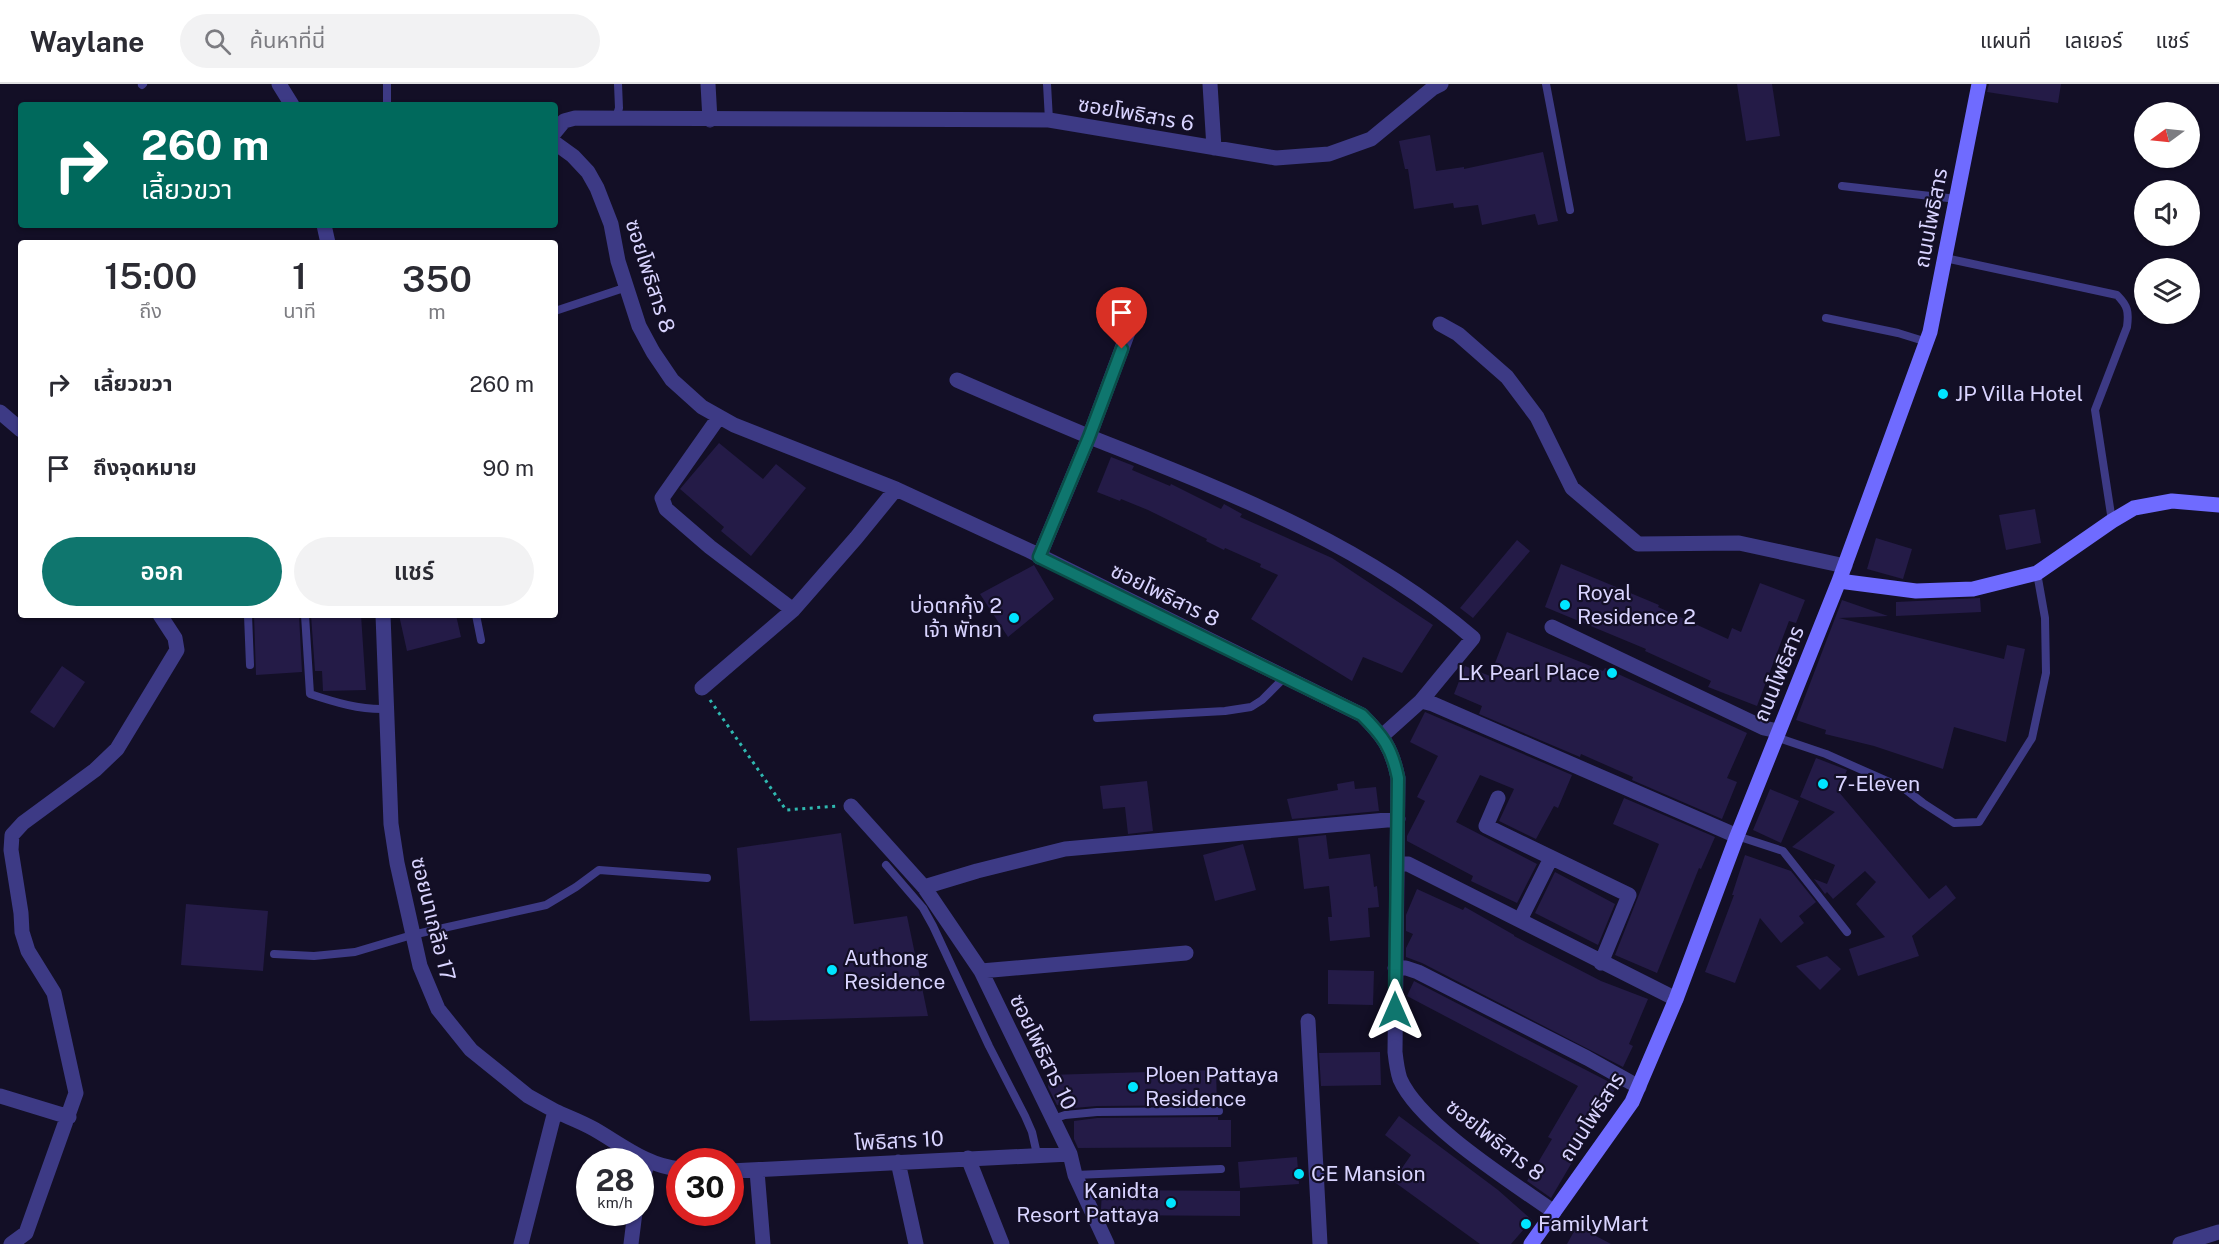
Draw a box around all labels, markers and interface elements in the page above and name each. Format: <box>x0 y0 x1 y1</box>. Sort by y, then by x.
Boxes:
search box <box>180 14 600 68</box>
text: Waylane <box>30 25 144 58</box>
icon: search <box>201 25 234 58</box>
text: ค้นหาที่นี่ <box>249 27 325 53</box>
text: แผนที่ <box>1980 28 2031 53</box>
text: เลเยอร์ <box>2064 28 2123 53</box>
text: แชร์ <box>2156 28 2189 53</box>
street label: ซอยโพธิสาร 6 <box>1076 91 1196 136</box>
north arrow <box>2134 102 2200 168</box>
map controls <box>2134 102 2200 324</box>
text: 260 m <box>141 120 269 169</box>
icon: right <box>42 126 120 204</box>
street label: ถนนโพธิสาร <box>1909 166 1952 270</box>
text: เลี้ยวขวา <box>141 173 232 205</box>
button: sound <box>2134 180 2200 246</box>
street label: ซอยโพธิสาร 8 <box>620 216 681 336</box>
text: 15:00 <box>104 255 197 297</box>
text: 1 <box>292 255 307 297</box>
text: 350 <box>402 258 472 300</box>
button: layers <box>2134 258 2200 324</box>
pin <box>1096 287 1147 349</box>
icon: arrive <box>1105 296 1138 329</box>
text: ถึง <box>139 299 162 323</box>
text: นาที <box>283 299 316 323</box>
text: m <box>428 300 446 324</box>
icon: right <box>42 368 75 401</box>
text: เลี้ยวขวา <box>93 370 173 396</box>
text: 260 m <box>469 371 534 397</box>
place label: JP Villa Hotel <box>1955 381 2083 406</box>
marker: JP Villa Hotel <box>1936 387 1950 401</box>
icon: arrive <box>42 452 75 485</box>
text: ถึงจุดหมาย <box>93 454 197 480</box>
text: 90 m <box>483 455 534 481</box>
button: ออก <box>42 537 282 606</box>
button: แชร์ <box>294 537 534 606</box>
street label: ซอยโพธิสาร 8 <box>1107 557 1224 632</box>
place label: Royal Residence 2 <box>1577 580 1696 629</box>
place label: บ่อตกกุ้ง 2 เจ้า พัทยา <box>910 593 1002 642</box>
marker: Royal Residence 2 <box>1558 598 1572 612</box>
marker: บ่อตกกุ้ง 2 เจ้า พัทยา <box>1007 611 1021 625</box>
street label: ถนนโพธิสาร <box>1748 622 1809 725</box>
place label: LK Pearl Place <box>1458 660 1600 685</box>
marker: LK Pearl Place <box>1605 666 1619 680</box>
place label: 7-Eleven <box>1835 771 1920 796</box>
marker: 7-Eleven <box>1816 777 1830 791</box>
street label: ซอยนาเกลือ 17 <box>406 854 461 983</box>
place label: Authong Residence <box>844 945 945 994</box>
marker: Authong Residence <box>825 963 839 977</box>
position arrow <box>1363 978 1427 1042</box>
street label: ซอยโพธิสาร 10 <box>1005 990 1082 1114</box>
place label: Ploen Pattaya Residence <box>1145 1062 1279 1111</box>
street label: ถนนโพธิสาร <box>1554 1067 1630 1166</box>
marker: Ploen Pattaya Residence <box>1126 1080 1140 1094</box>
street label: ซอยโพธิสาร 8 <box>1441 1093 1549 1186</box>
street label: โพธิสาร 10 <box>854 1126 944 1155</box>
speed limit sign: 30 <box>666 1148 744 1226</box>
place label: CE Mansion <box>1311 1161 1426 1186</box>
text: 28 <box>595 1162 635 1198</box>
marker: CE Mansion <box>1292 1167 1306 1181</box>
place label: Kanidta Resort Pattaya <box>1016 1178 1159 1227</box>
text: km/h <box>597 1194 633 1211</box>
marker: Kanidta Resort Pattaya <box>1164 1196 1178 1210</box>
place label: FamilyMart <box>1538 1211 1649 1236</box>
marker: FamilyMart <box>1519 1217 1533 1231</box>

